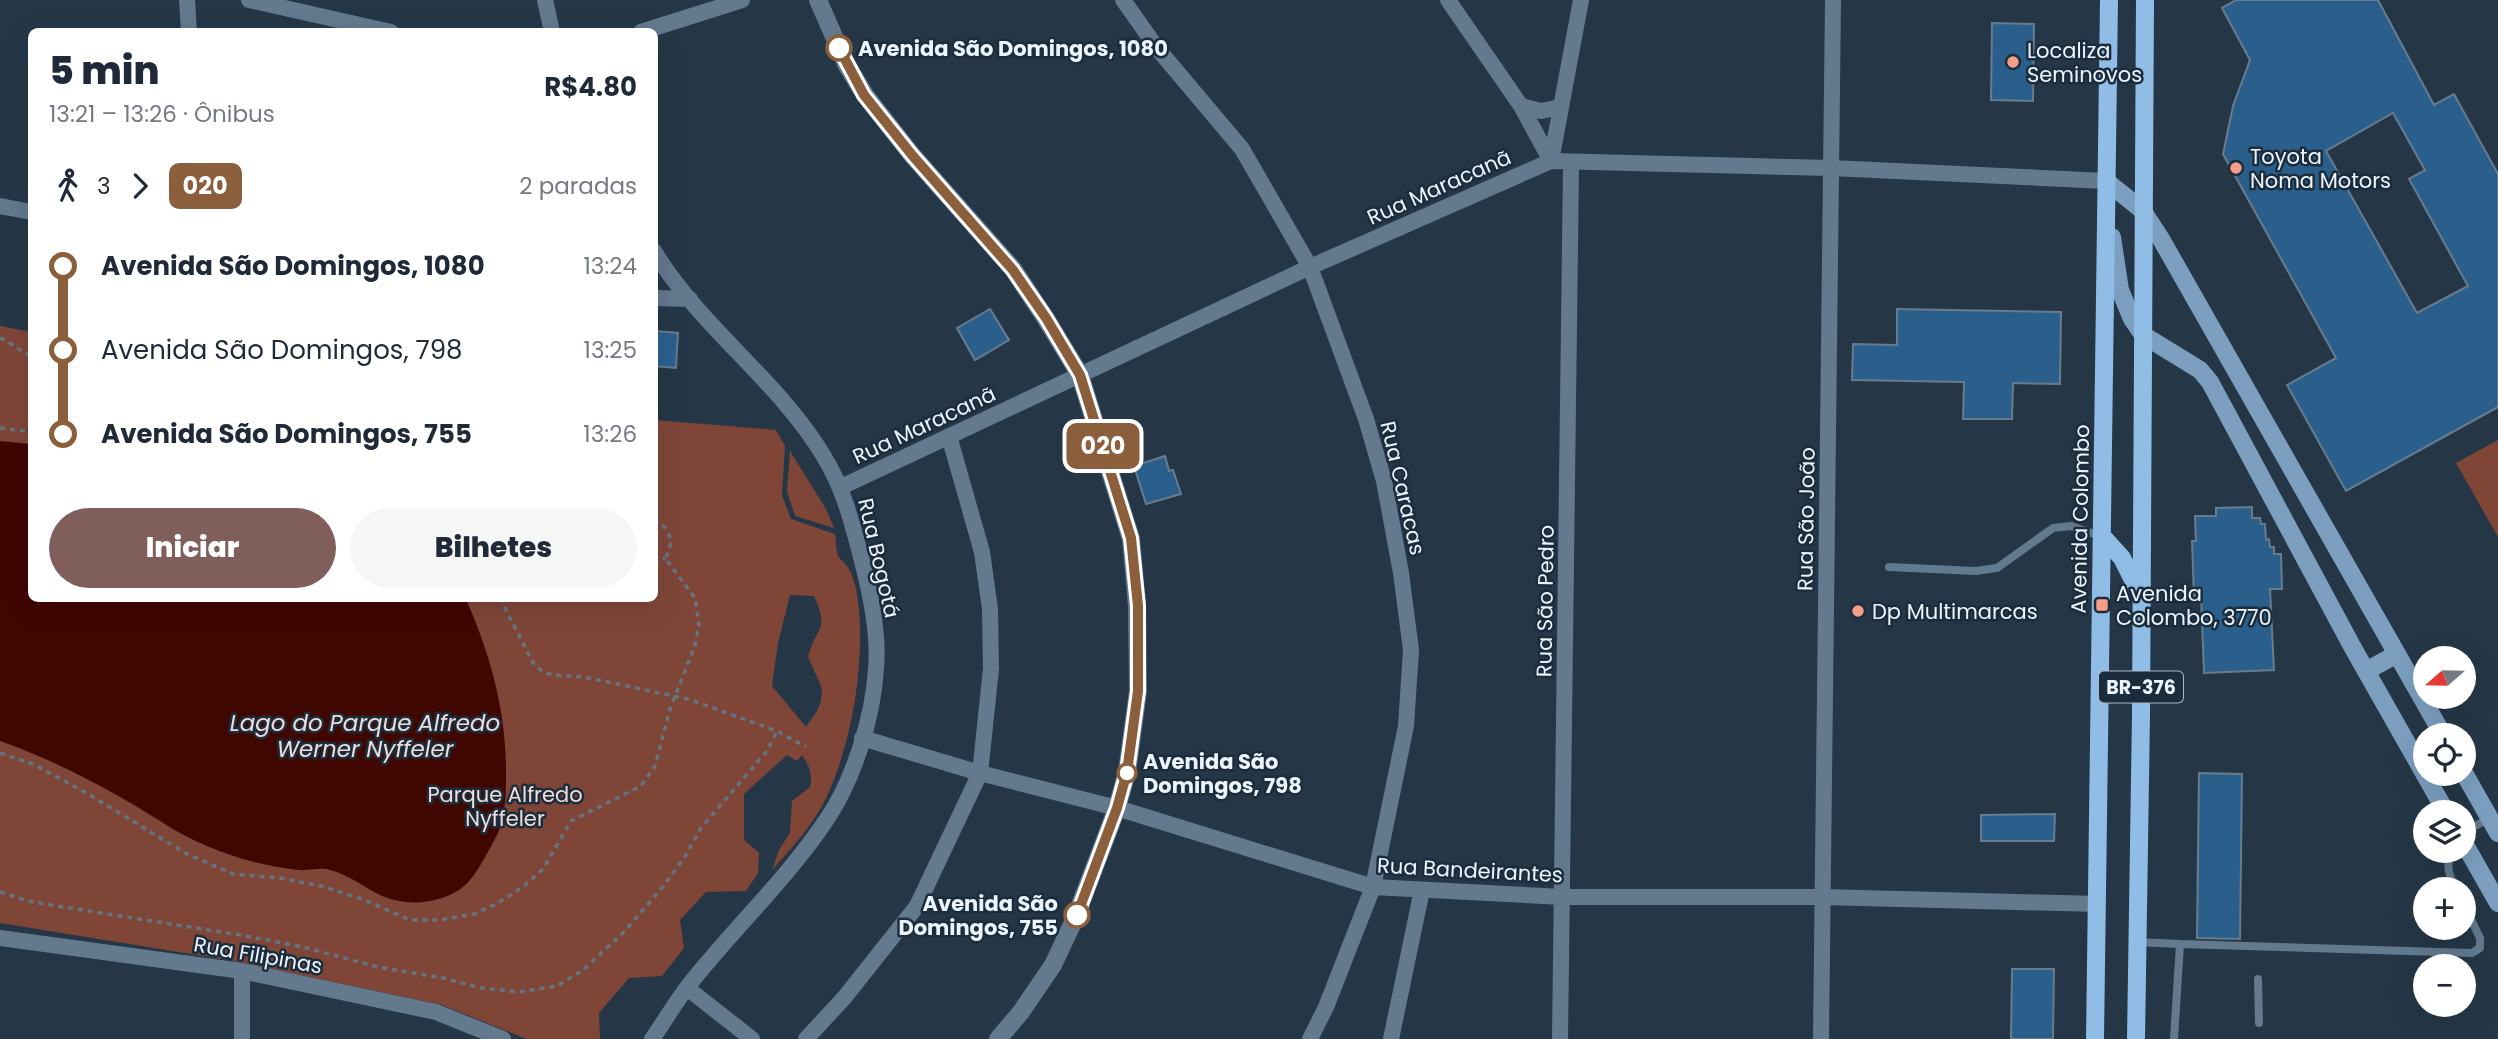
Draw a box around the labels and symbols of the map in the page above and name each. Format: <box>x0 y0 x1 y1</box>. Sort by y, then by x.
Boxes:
place label: Avenida São Domingos, 1080 <box>858 34 1168 63</box>
marker: Avenida São Domingos, 1080 <box>826 35 852 61</box>
place label: Localiza Seminovos <box>2027 36 2142 89</box>
marker: Localiza Seminovos <box>2005 54 2021 70</box>
street label: Rua Maracanã <box>1362 142 1516 232</box>
place label: Toyota Noma Motors <box>2250 142 2391 195</box>
marker: Toyota Noma Motors <box>2228 160 2244 176</box>
street label: Rua Maracanã <box>848 379 1000 471</box>
street label: Rua Caracas <box>1374 418 1432 558</box>
line badge: 020 <box>1063 423 1143 469</box>
street label: Avenida Colombo <box>2064 424 2096 614</box>
street label: Rua São João <box>1790 447 1822 591</box>
street label: Rua Bogotá <box>851 495 907 621</box>
street label: Rua São Pedro <box>1529 525 1561 677</box>
place label: Avenida Colombo, 3770 <box>2116 579 2272 632</box>
place label: Dp Multimarcas <box>1872 597 2038 626</box>
marker: Avenida Colombo, 3770 <box>2094 597 2110 613</box>
marker: Dp Multimarcas <box>1850 603 1866 619</box>
north arrow <box>2413 646 2476 709</box>
road number: BR-376 <box>2099 672 2183 702</box>
water label: Lago do Parque Alfredo Werner Nyffeler <box>230 707 500 765</box>
place label: Avenida São Domingos, 798 <box>1143 747 1302 800</box>
marker: Avenida São Domingos, 798 <box>1117 763 1137 783</box>
park label: Parque Alfredo Nyffeler <box>427 780 583 833</box>
street label: Rua Bandeirantes <box>1376 851 1564 889</box>
place label: Avenida São Domingos, 755 <box>898 889 1058 942</box>
marker: Avenida São Domingos, 755 <box>1064 902 1090 928</box>
street label: Rua Filipinas <box>191 929 325 981</box>

